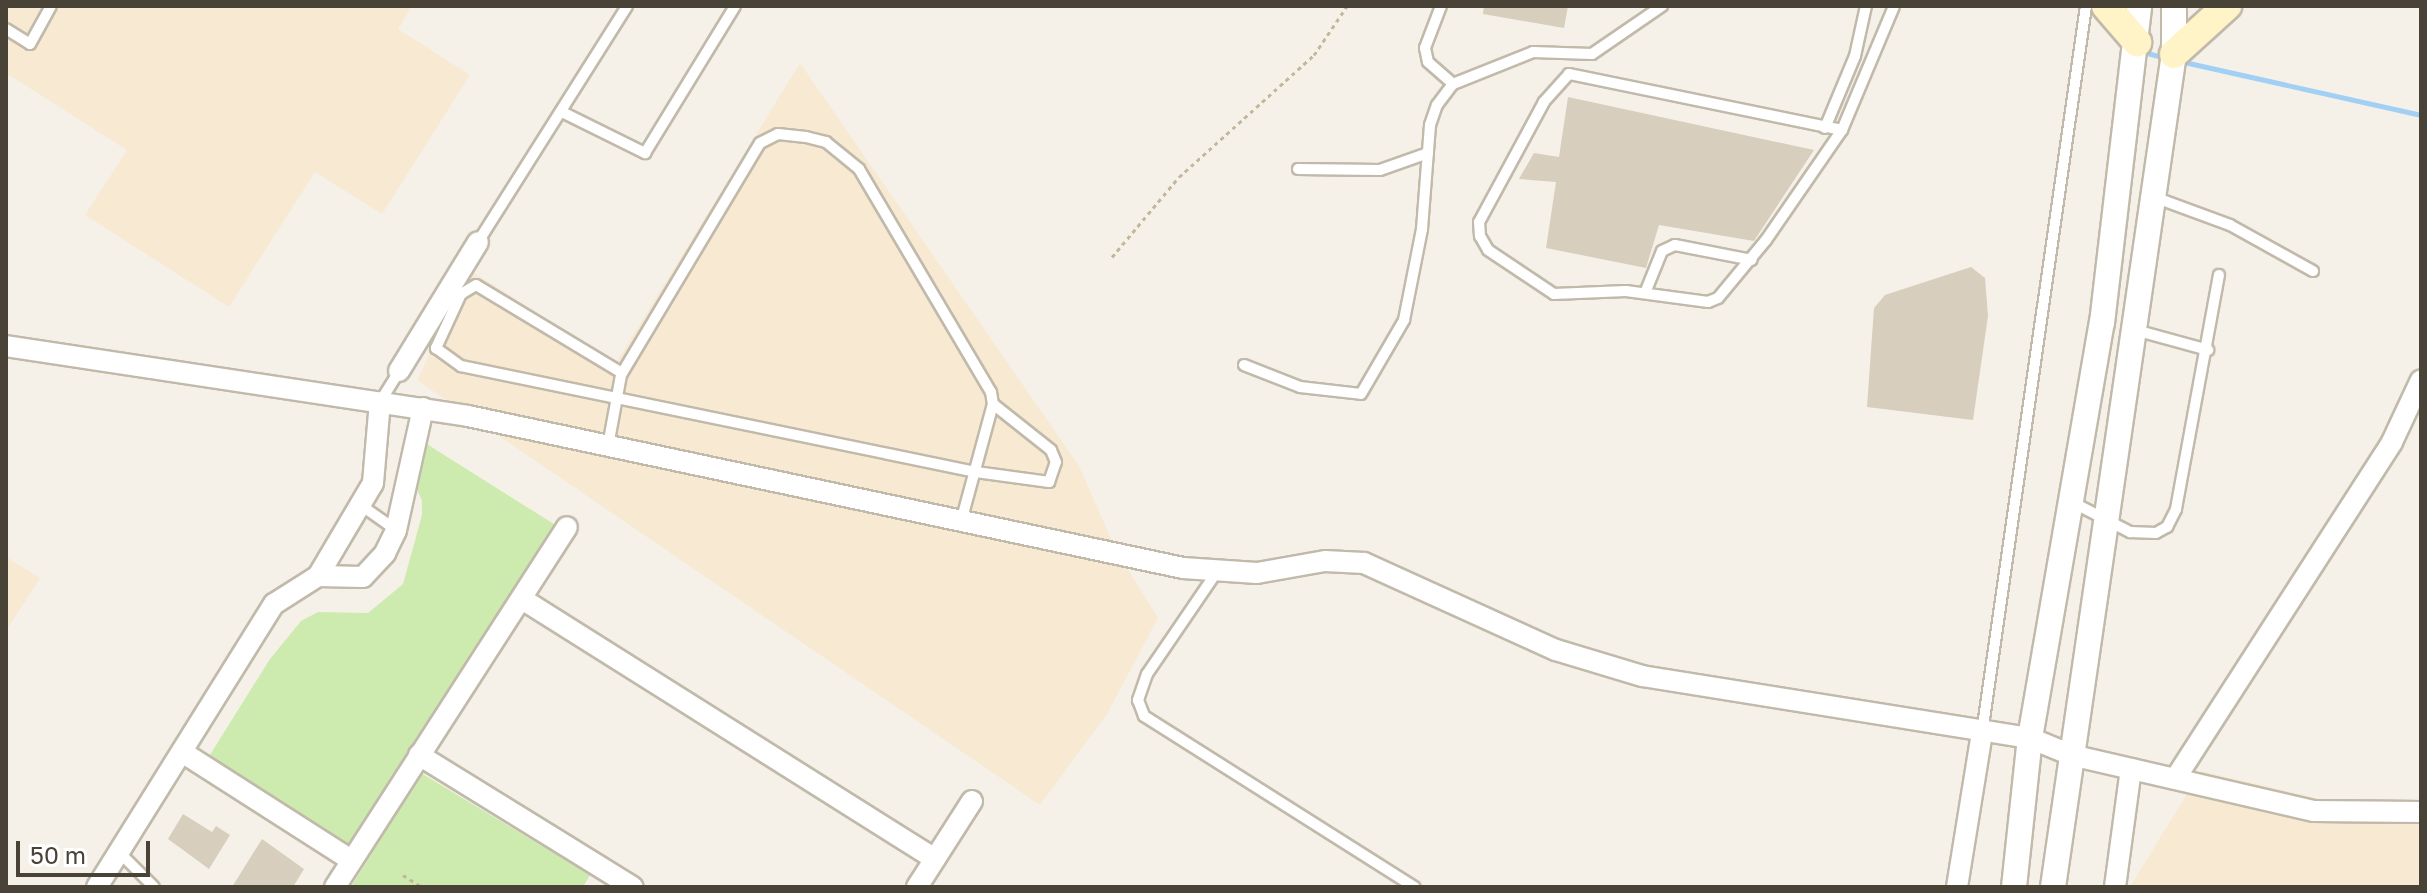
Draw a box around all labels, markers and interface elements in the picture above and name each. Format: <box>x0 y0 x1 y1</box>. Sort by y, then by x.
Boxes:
scale bar <box>20 825 154 875</box>
text: 50 m <box>30 840 86 869</box>

